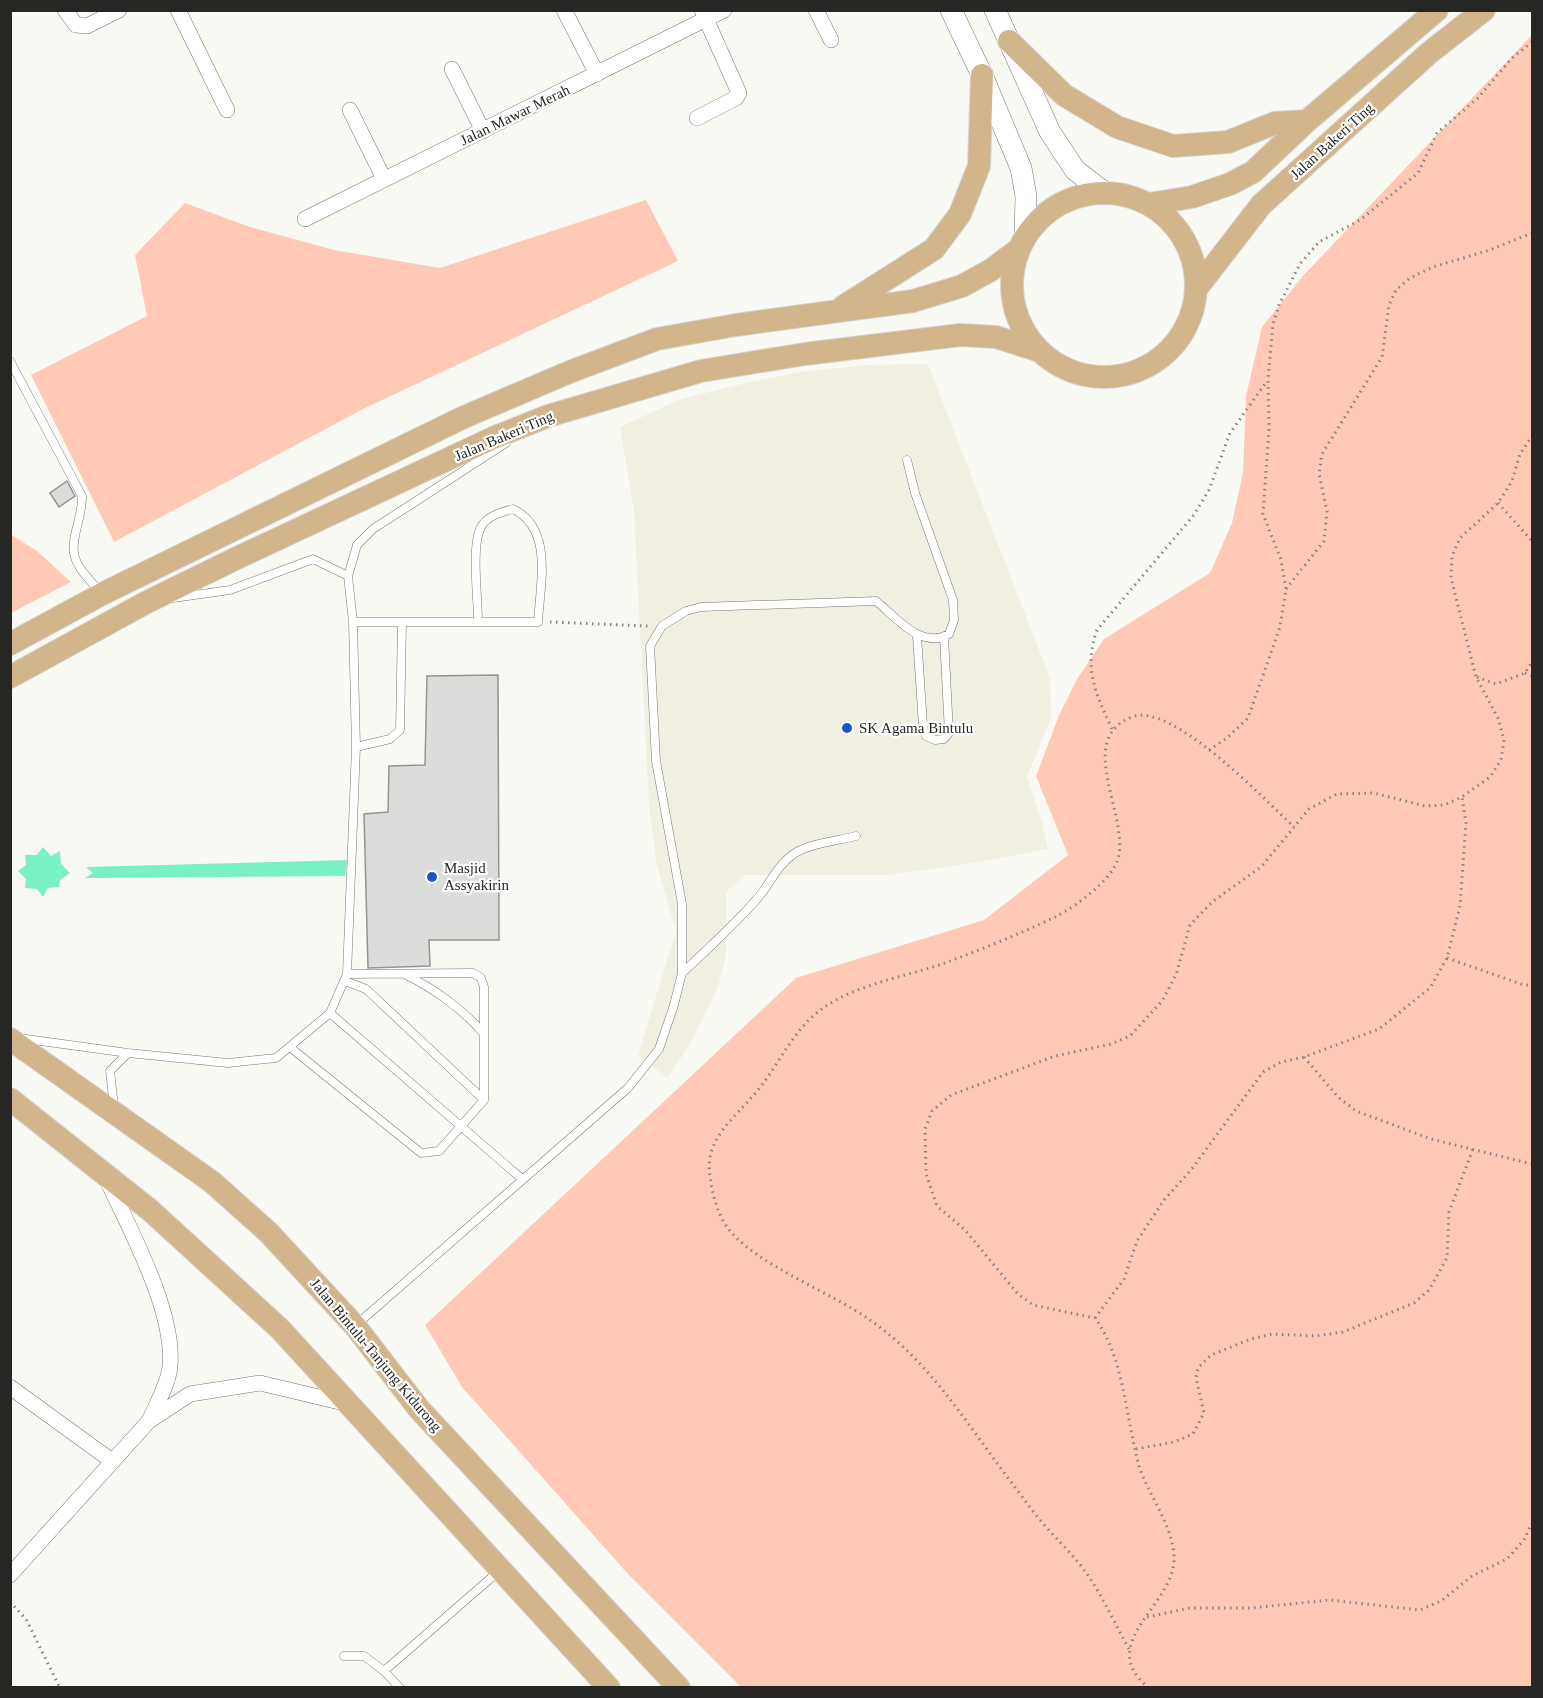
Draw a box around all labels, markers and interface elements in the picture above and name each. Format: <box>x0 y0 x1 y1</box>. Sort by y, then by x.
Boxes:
street label: Jalan Mawar Merah <box>458 81 573 148</box>
street label: Jalan Bakeri Ting <box>1287 99 1377 182</box>
street label: Jalan Bakeri Ting <box>452 408 556 464</box>
place label: SK Agama Bintulu <box>859 720 974 736</box>
marker: SK Agama Bintulu <box>840 721 854 735</box>
place label: Masjid Assyakirin <box>444 860 509 893</box>
marker: Masjid Assyakirin <box>425 870 439 884</box>
street label: Jalan Bintulu-Tanjung Kidurong <box>307 1275 445 1435</box>

